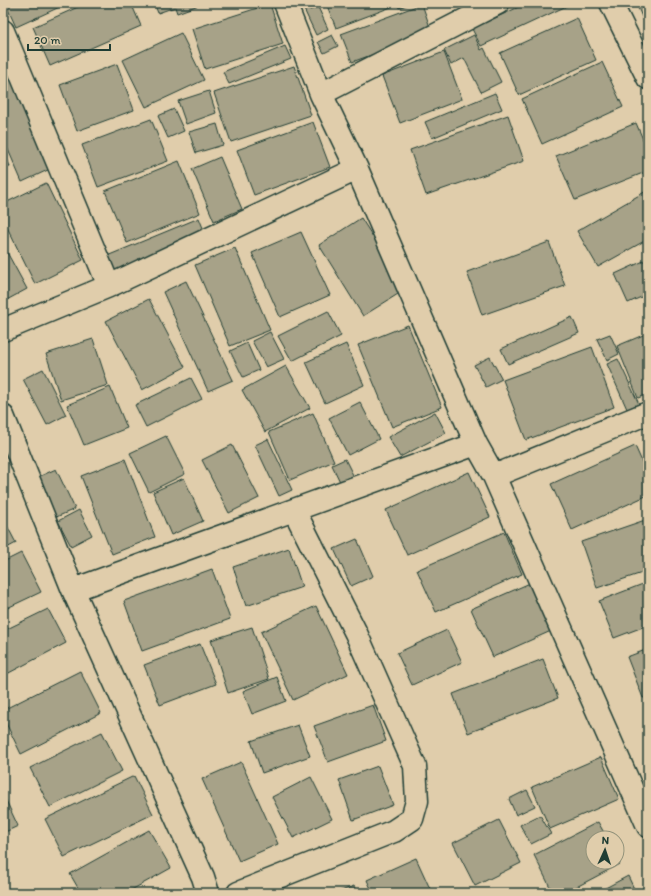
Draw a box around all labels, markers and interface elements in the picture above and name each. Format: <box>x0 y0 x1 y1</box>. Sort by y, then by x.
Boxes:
scale bar <box>28 26 110 52</box>
text: 20 m <box>34 33 61 47</box>
north arrow <box>585 830 625 870</box>
text: N <box>601 834 610 847</box>

